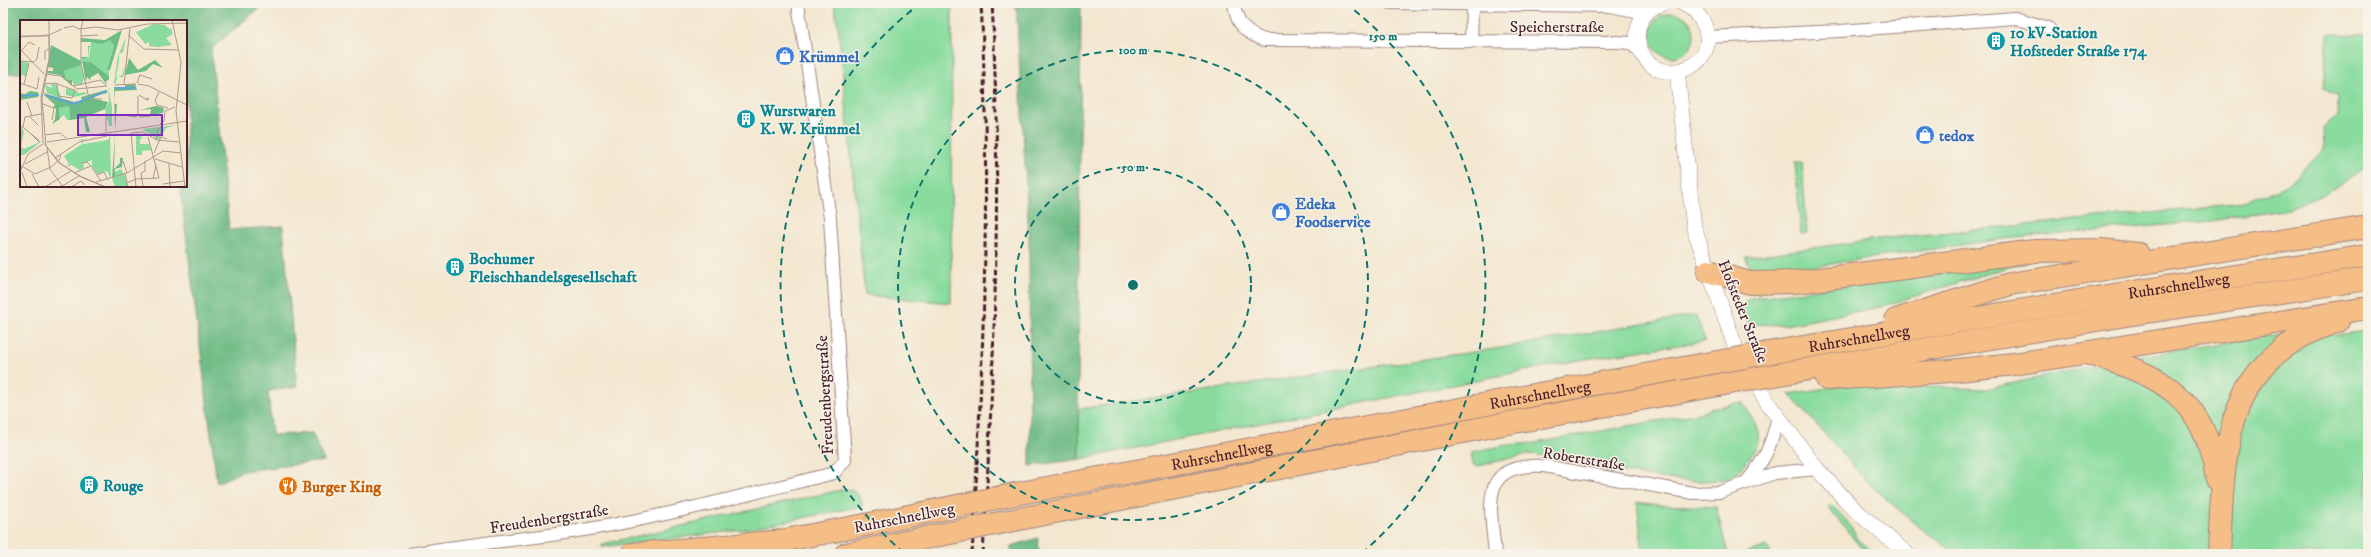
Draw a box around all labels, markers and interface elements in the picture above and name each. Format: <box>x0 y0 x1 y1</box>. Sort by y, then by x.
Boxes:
street label: Speicherstraße <box>1510 17 1605 37</box>
inset map <box>20 20 187 187</box>
place label: 10 kV-Station Hofsteder Straße 174 <box>2010 23 2147 61</box>
text: 150 m <box>1369 29 1397 44</box>
building icon: 10 kV-Station Hofsteder Straße 174 <box>1985 30 2007 52</box>
text: 100 m <box>1119 43 1147 58</box>
shop icon: Krümmel <box>774 45 796 67</box>
place label: Krümmel <box>799 47 861 67</box>
place label: Wurstwaren K. W. Krümmel <box>759 101 861 139</box>
building icon: Wurstwaren K. W. Krümmel <box>735 108 757 130</box>
shop icon: tedox <box>1914 124 1936 146</box>
place label: tedox <box>1939 126 1975 146</box>
text: 50 m <box>1120 160 1145 175</box>
place label: Edeka Foodservice <box>1295 194 1371 232</box>
shop icon: Edeka Foodservice <box>1270 201 1292 223</box>
place label: Bochumer Fleischhandelsgesellschaft <box>469 249 638 287</box>
building icon: Bochumer Fleischhandelsgesellschaft <box>444 256 466 278</box>
street label: Hofsteder Straße <box>1713 257 1773 366</box>
street label: Ruhrschnellweg <box>2126 268 2231 304</box>
centre of rings <box>1126 278 1140 292</box>
street label: Ruhrschnellweg <box>1807 320 1911 357</box>
street label: Freudenbergstraße <box>812 334 838 455</box>
street label: Ruhrschnellweg <box>1488 376 1592 414</box>
street label: Ruhrschnellweg <box>1169 436 1274 475</box>
street label: Robertstraße <box>1541 443 1627 475</box>
building icon: Rouge <box>78 474 100 496</box>
restaurant icon: Burger King <box>277 475 299 497</box>
place label: Rouge <box>103 476 144 496</box>
place label: Burger King <box>302 477 382 497</box>
street label: Ruhrschnellweg <box>852 498 957 538</box>
street label: Freudenbergstraße <box>488 500 610 538</box>

